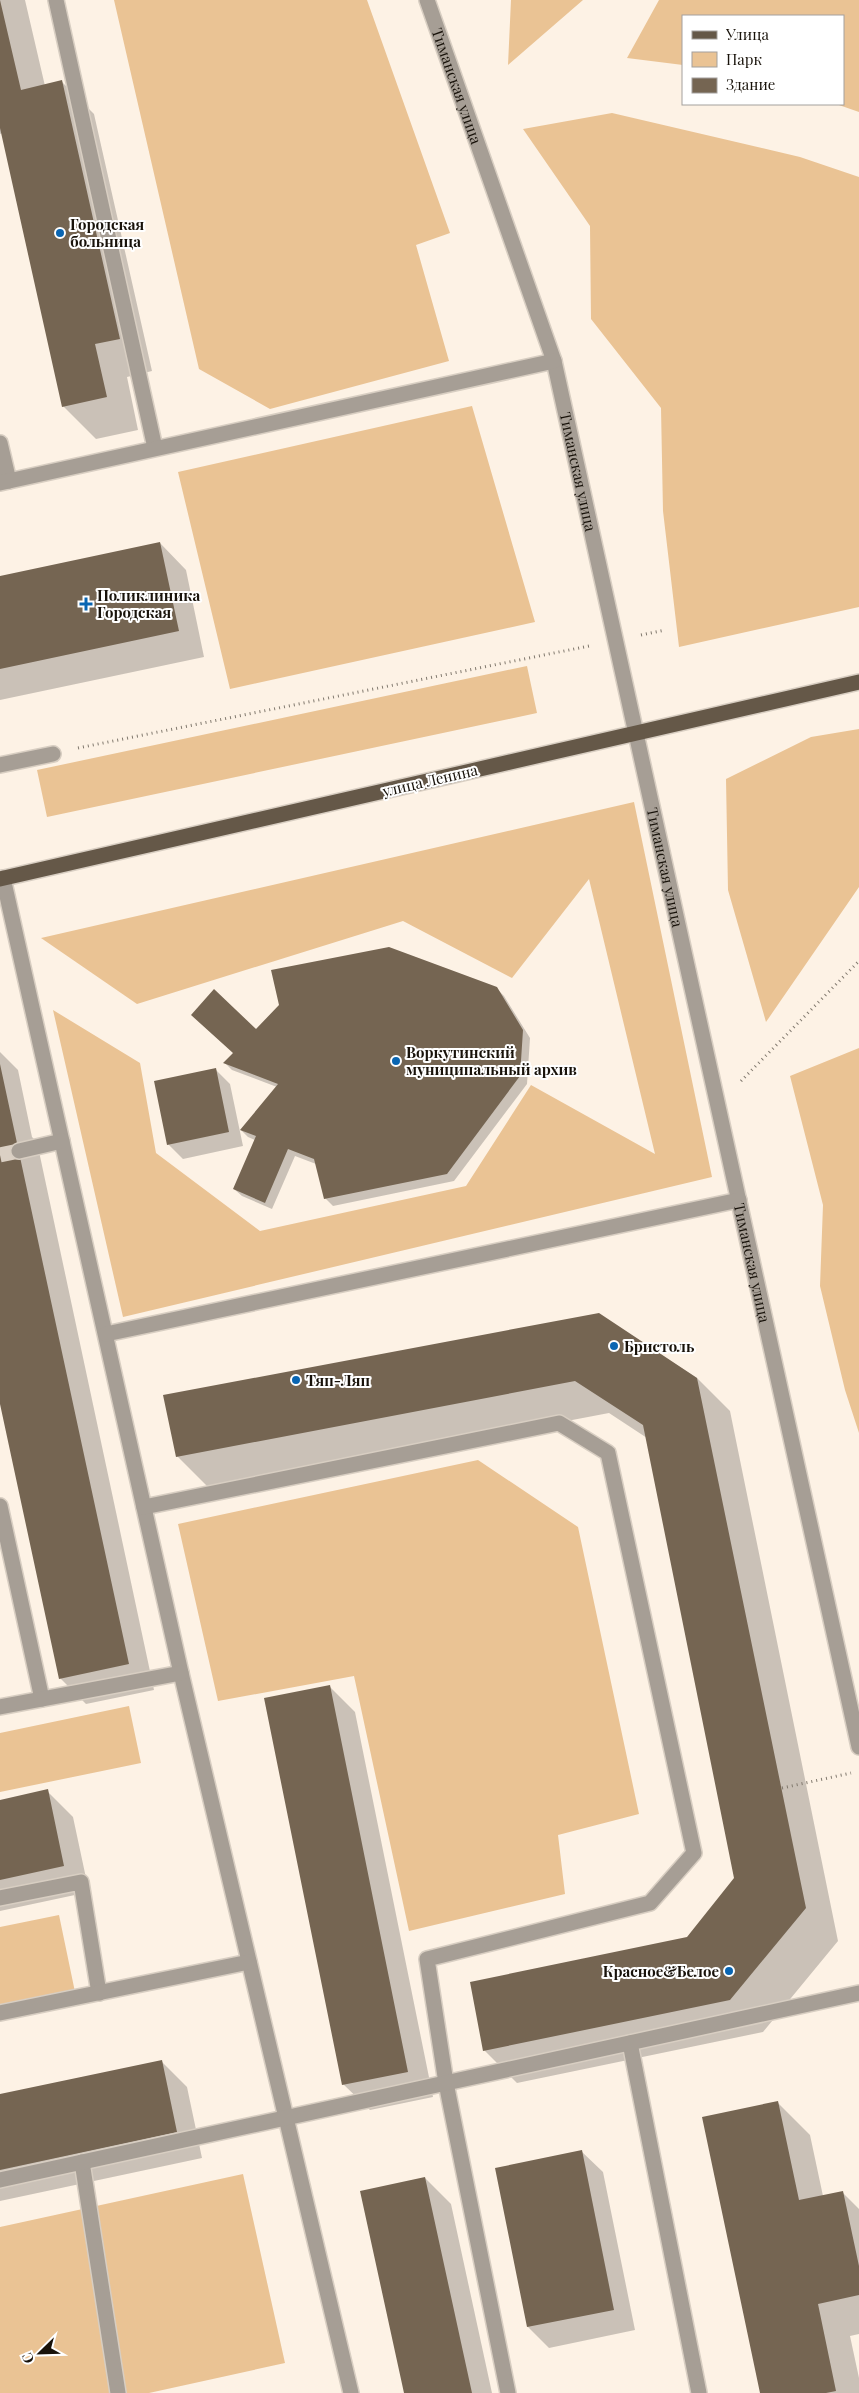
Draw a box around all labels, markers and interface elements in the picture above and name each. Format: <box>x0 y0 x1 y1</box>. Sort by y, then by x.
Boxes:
legend <box>682 15 844 105</box>
text: Улица <box>725 24 769 44</box>
street label: Тиманская улица <box>428 25 487 147</box>
text: Парк <box>726 49 762 69</box>
text: Здание <box>726 74 775 94</box>
place label: Городская больница <box>70 214 144 251</box>
marker: Городская больница <box>54 227 66 239</box>
street label: Тиманская улица <box>556 410 601 534</box>
place label: Поликлиника Городская <box>97 585 200 622</box>
marker: Поликлиника Городская <box>79 597 93 611</box>
street label: улица Ленина <box>379 759 480 801</box>
street label: Тиманская улица <box>643 806 688 929</box>
place label: Воркутинский муниципальный архив <box>406 1042 577 1079</box>
marker: Воркутинский муниципальный архив <box>390 1055 402 1067</box>
street label: Тиманская улица <box>730 1201 775 1325</box>
place label: Бристоль <box>624 1336 695 1356</box>
marker: Бристоль <box>608 1340 620 1352</box>
place label: Тяп-Ляп <box>306 1370 370 1390</box>
marker: Тяп-Ляп <box>290 1374 302 1386</box>
place label: Красное&Белое <box>603 1961 719 1981</box>
marker: Красное&Белое <box>723 1965 735 1977</box>
north arrow <box>15 2328 65 2378</box>
text: С <box>17 2350 38 2367</box>

